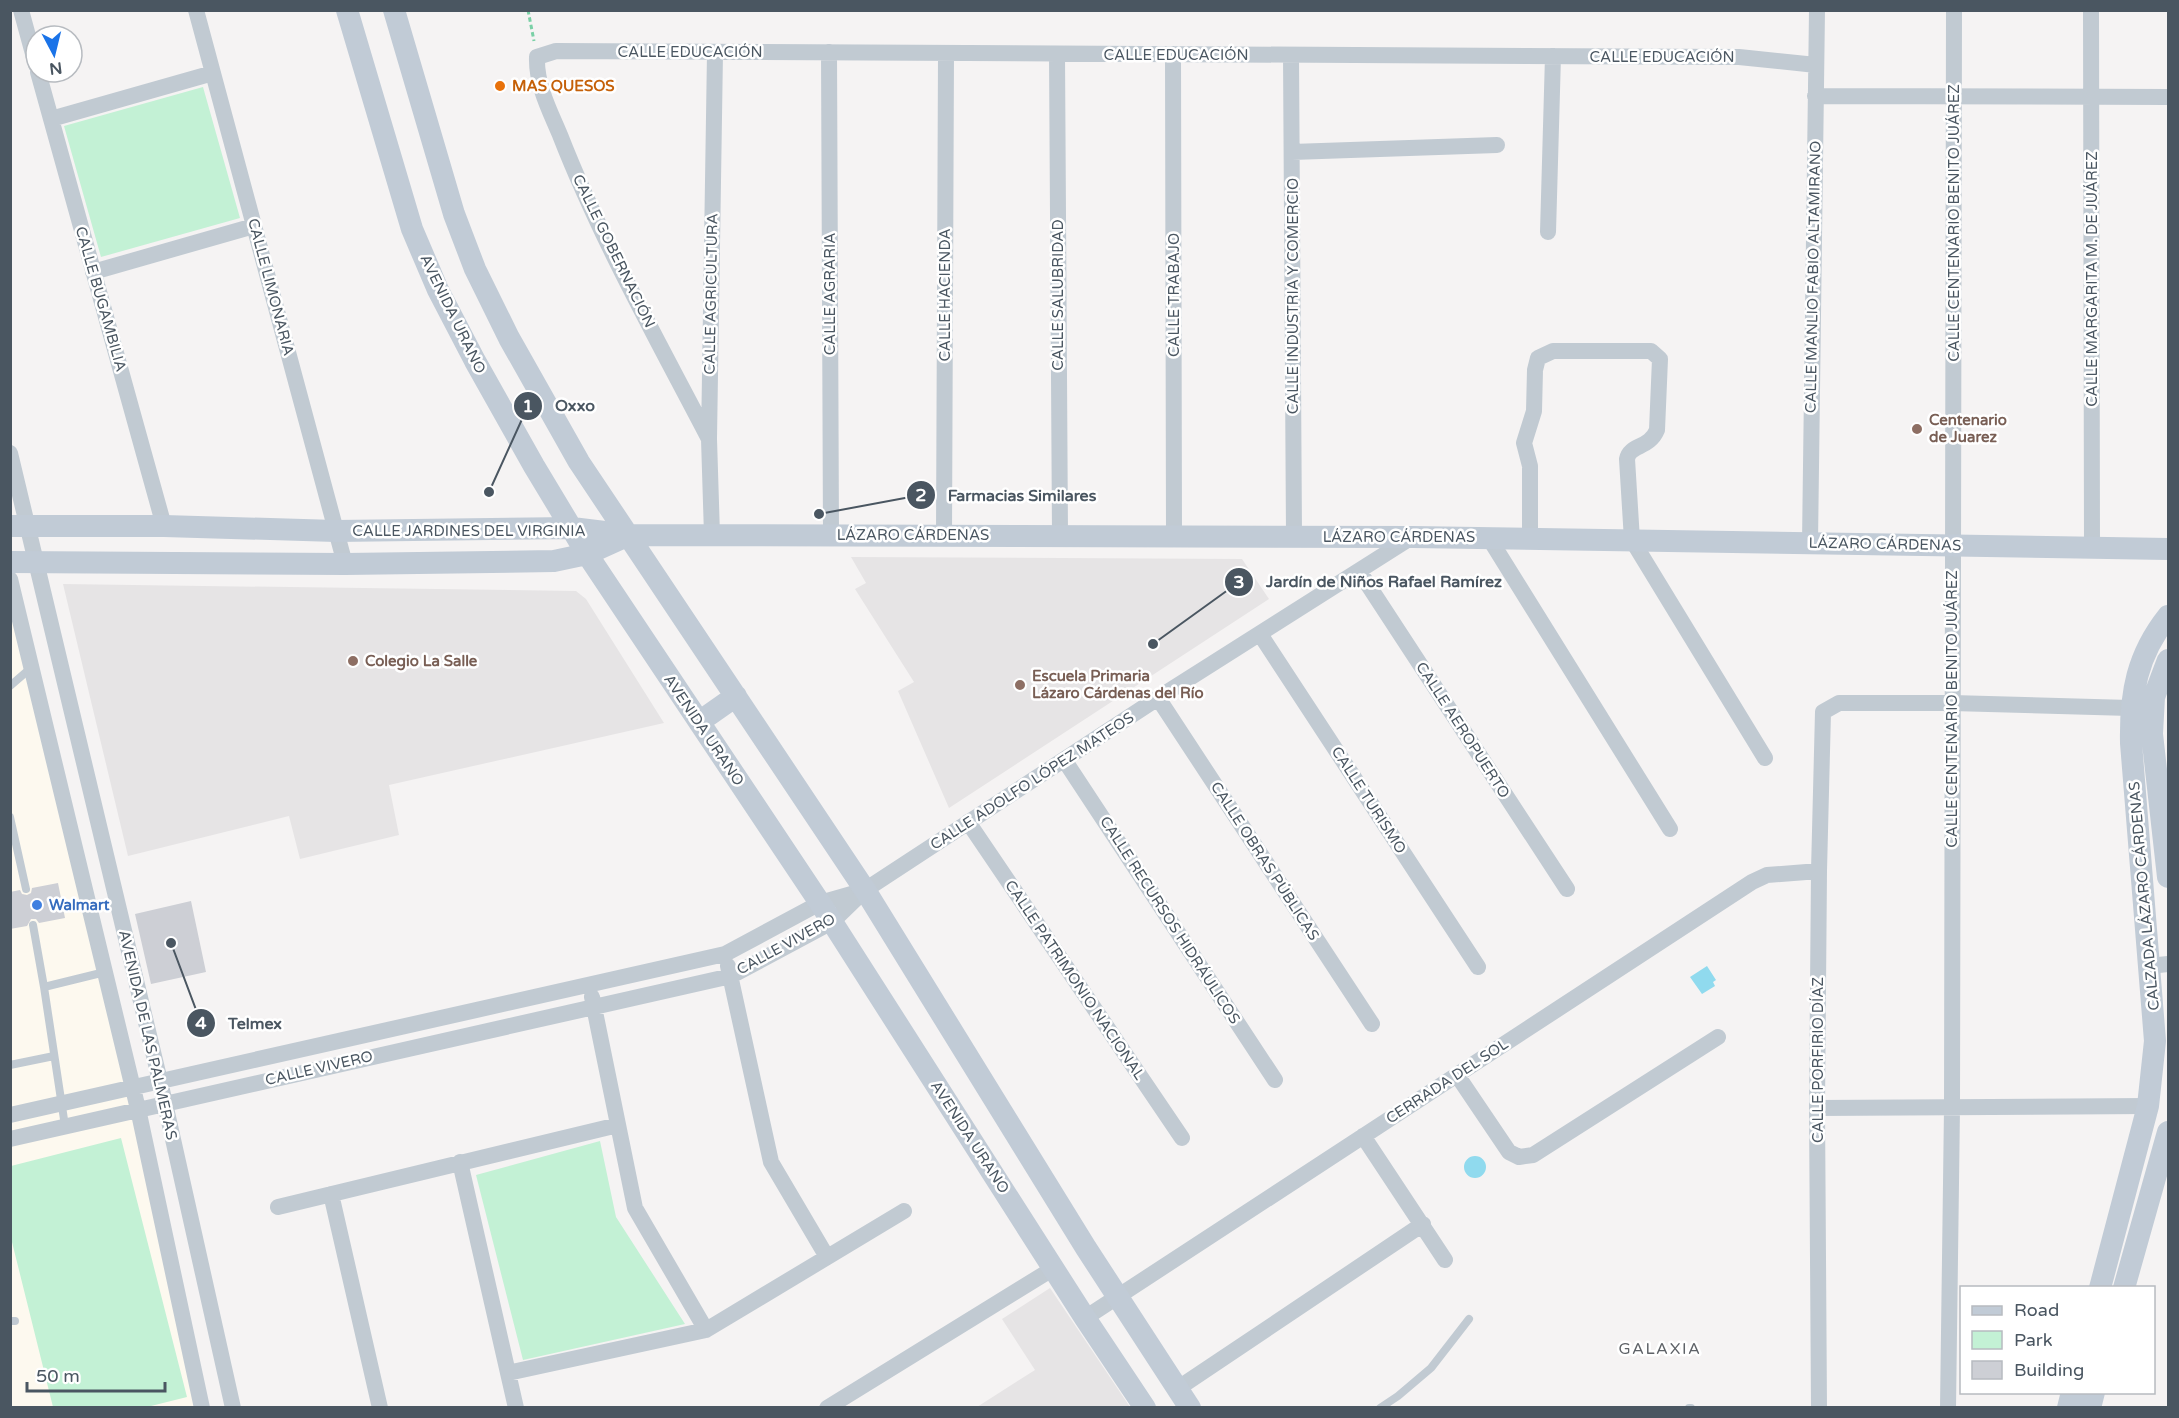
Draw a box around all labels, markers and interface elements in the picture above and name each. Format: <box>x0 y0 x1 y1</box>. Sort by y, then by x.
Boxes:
north arrow <box>24 24 84 84</box>
street label: CALLE EDUCACIÓN <box>618 43 762 61</box>
street label: CALLE EDUCACIÓN <box>1104 46 1248 64</box>
street label: CALLE EDUCACIÓN <box>1590 48 1734 66</box>
text: N <box>48 57 63 79</box>
place label: MAS QUESOS <box>512 77 615 95</box>
marker: MAS QUESOS <box>493 79 507 93</box>
street label: CALLE CENTENARIO BENITO JUÁREZ <box>1945 84 1963 362</box>
street label: CALLE MANLIO FABIO ALTAMIRANO <box>1802 141 1824 413</box>
street label: CALLE MARGARITA M. DE JUÁREZ <box>2083 151 2101 407</box>
street label: CALLE GOBERNACIÓN <box>569 171 659 331</box>
street label: CALLE INDUSTRIA Y COMERCIO <box>1284 178 1302 414</box>
street label: CALLE AGRICULTURA <box>701 213 721 375</box>
street label: CALLE LIMONARIA <box>244 216 298 358</box>
street label: CALLE SALUBRIDAD <box>1049 219 1067 371</box>
street label: CALLE BUGAMBILIA <box>72 224 130 374</box>
street label: CALLE HACIENDA <box>936 228 954 362</box>
street label: CALLE AGRARIA <box>821 233 839 355</box>
street label: CALLE TRABAJO <box>1165 233 1183 357</box>
street label: AVENIDA URANO <box>416 251 490 377</box>
callout: Oxxo <box>513 389 607 423</box>
text: 1 <box>522 395 534 417</box>
text: Oxxo <box>555 396 595 416</box>
place label: Centenario de Juarez <box>1929 411 2007 446</box>
marker: Centenario de Juarez <box>1910 422 1924 436</box>
callout: Farmacias Similares <box>906 478 1108 512</box>
text: 2 <box>915 484 927 506</box>
text: Farmacias Similares <box>948 486 1097 506</box>
street label: CALLE JARDINES DEL VIRGINIA <box>352 522 586 540</box>
street label: LÁZARO CÁRDENAS <box>837 526 989 544</box>
street label: LÁZARO CÁRDENAS <box>1323 528 1475 546</box>
street label: LÁZARO CÁRDENAS <box>1809 534 1961 554</box>
callout: Jardín de Niños Rafael Ramírez <box>1224 565 1514 599</box>
street label: CALLE CENTENARIO BENITO JUÁREZ <box>1943 570 1961 848</box>
text: 3 <box>1233 571 1245 593</box>
text: Jardín de Niños Rafael Ramírez <box>1265 572 1502 592</box>
place label: Colegio La Salle <box>365 652 478 671</box>
marker: Colegio La Salle <box>346 654 360 668</box>
street label: CALLE AEROPUERTO <box>1412 659 1514 801</box>
place label: Escuela Primaria Lázaro Cárdenas del Río <box>1032 667 1204 702</box>
street label: AVENIDA URANO <box>660 671 748 789</box>
marker: Escuela Primaria Lázaro Cárdenas del Río <box>1013 678 1027 692</box>
street label: CALLE ADOLFO LÓPEZ MATEOS <box>927 708 1137 854</box>
street label: CALLE TURISMO <box>1328 743 1410 857</box>
street label: CALLE OBRAS PÚBLICAS <box>1207 778 1323 944</box>
street label: CALZADA LÁZARO CÁRDENAS <box>2125 781 2163 1011</box>
street label: CALLE RECURSOS HIDRÁULICOS <box>1096 813 1244 1027</box>
street label: CALLE PATRIMONIO NACIONAL <box>1001 877 1149 1084</box>
place label: Walmart <box>49 896 110 914</box>
marker: Walmart <box>30 898 44 912</box>
street label: CALLE VIVERO <box>734 909 838 979</box>
street label: AVENIDA DE LAS PALMERAS <box>115 928 181 1142</box>
street label: CALLE PORFIRIO DÍAZ <box>1809 977 1827 1143</box>
callout: Telmex <box>186 1006 294 1040</box>
text: 4 <box>195 1012 207 1034</box>
text: Telmex <box>227 1014 282 1034</box>
street label: CERRADA DEL SOL <box>1383 1035 1512 1127</box>
street label: CALLE VIVERO <box>263 1047 375 1089</box>
street label: AVENIDA URANO <box>927 1077 1013 1197</box>
legend <box>1960 1286 2155 1394</box>
text: Road <box>2014 1299 2059 1321</box>
text: Park <box>2014 1329 2053 1351</box>
district label: GALAXIA <box>1619 1339 1702 1359</box>
scale bar <box>27 1355 165 1393</box>
text: Building <box>2014 1359 2084 1381</box>
text: 50 m <box>36 1365 80 1387</box>

